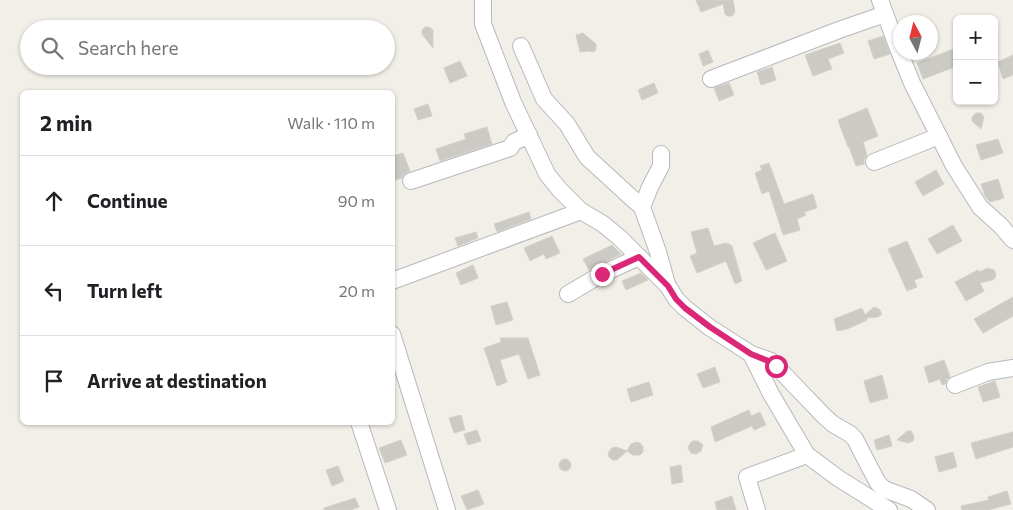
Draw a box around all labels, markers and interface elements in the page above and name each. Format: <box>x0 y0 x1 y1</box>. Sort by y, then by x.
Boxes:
north arrow <box>893 15 938 60</box>
map controls <box>953 15 998 105</box>
button: + <box>953 15 998 60</box>
search box <box>20 20 395 75</box>
icon: search <box>38 34 66 62</box>
text: Search here <box>78 36 178 59</box>
button: − <box>953 60 998 105</box>
text: 2 min <box>40 110 92 135</box>
text: Walk · 110 m <box>287 113 375 132</box>
icon: ahead <box>40 187 68 215</box>
text: Continue <box>87 189 167 212</box>
text: 90 m <box>338 191 375 210</box>
route end <box>591 263 614 286</box>
icon: left <box>40 277 68 305</box>
text: Turn left <box>87 279 162 302</box>
text: 20 m <box>339 281 375 300</box>
route start <box>765 355 788 378</box>
icon: arrive <box>40 367 68 395</box>
text: Arrive at destination <box>87 369 267 392</box>

